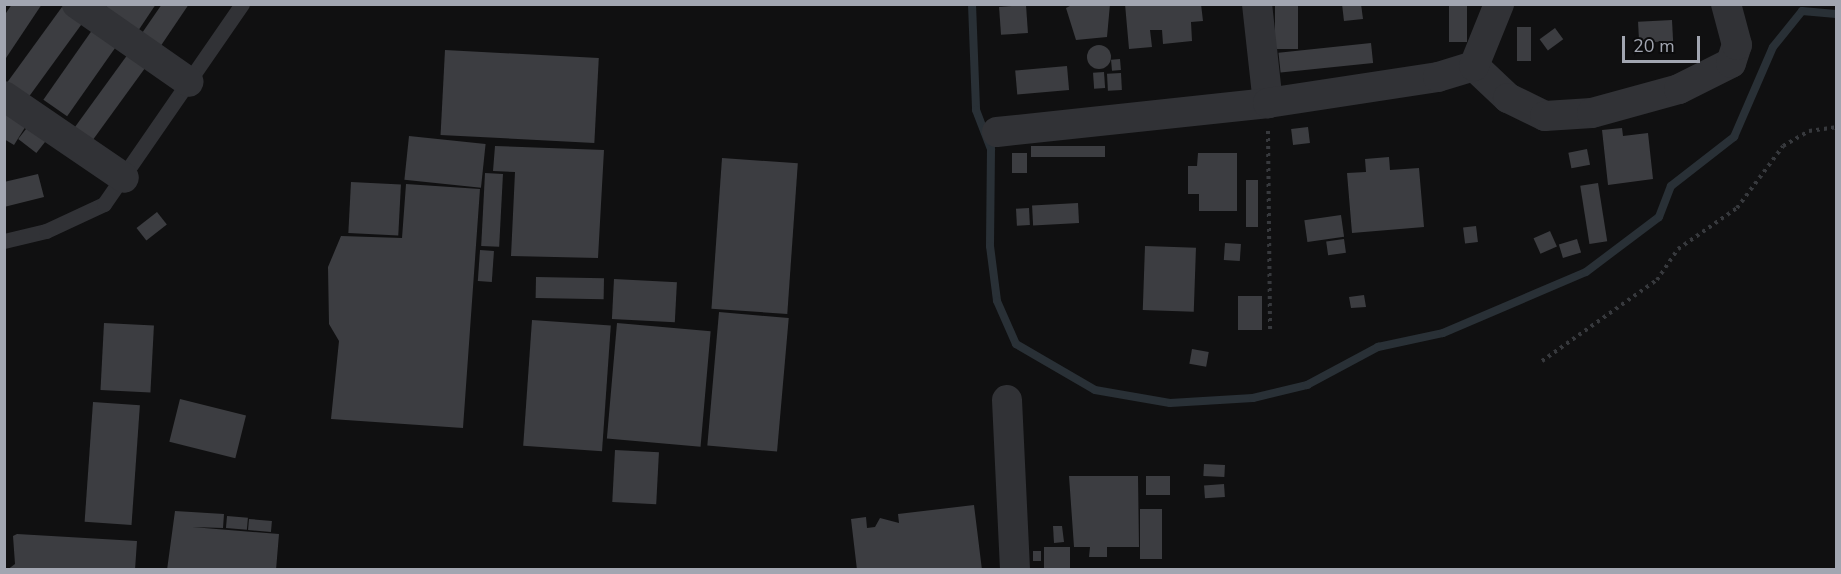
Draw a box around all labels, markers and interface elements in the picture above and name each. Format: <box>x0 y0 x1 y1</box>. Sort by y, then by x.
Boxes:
scale bar <box>1625 24 1703 62</box>
text: 20 m <box>1633 34 1675 58</box>

